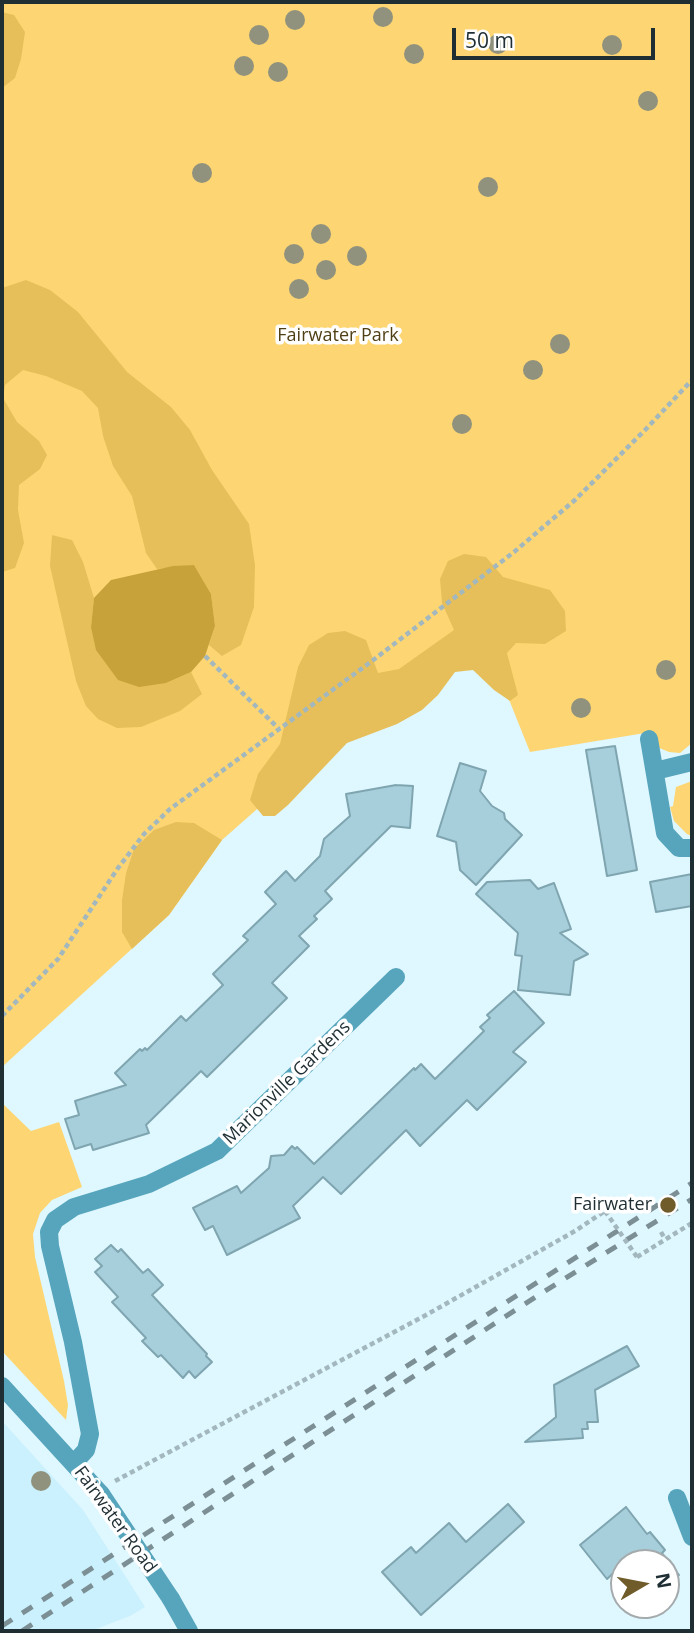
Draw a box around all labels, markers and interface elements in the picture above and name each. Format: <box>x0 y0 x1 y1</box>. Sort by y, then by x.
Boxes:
scale bar <box>456 14 659 58</box>
text: 50 m <box>465 26 514 54</box>
park label: Fairwater Park <box>277 325 399 347</box>
street label: Marionville Gardens <box>219 1017 355 1149</box>
place label: Fairwater <box>573 1194 652 1216</box>
marker: Fairwater <box>658 1195 678 1215</box>
street label: Fairwater Road <box>69 1462 161 1578</box>
north arrow <box>610 1549 680 1619</box>
text: N <box>650 1571 678 1591</box>

